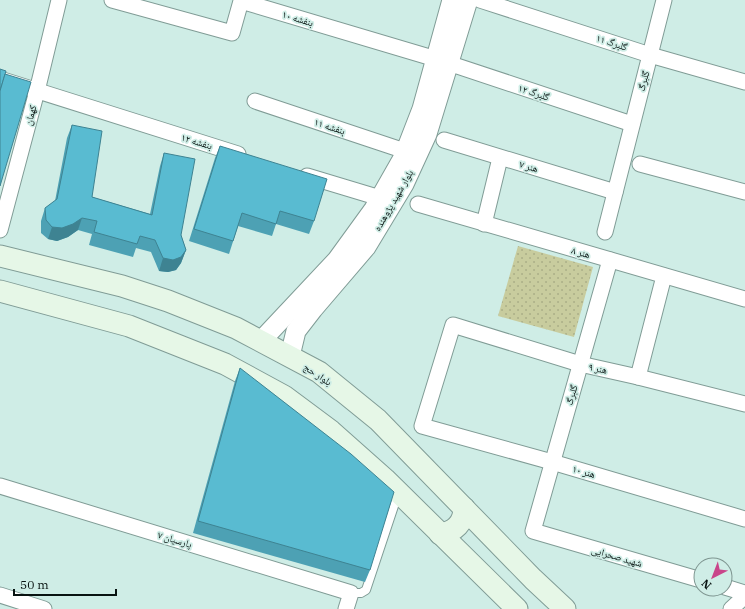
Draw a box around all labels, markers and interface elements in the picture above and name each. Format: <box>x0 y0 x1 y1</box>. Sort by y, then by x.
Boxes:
street label: بنفشه ۱۰ <box>281 8 315 29</box>
street label: گلبرگ ۱۱ <box>595 31 630 54</box>
street label: گلبرگ <box>635 69 652 93</box>
street label: گلبرگ ۱۲ <box>517 81 552 104</box>
street label: کهمان <box>22 104 39 127</box>
street label: بنفشه ۱۱ <box>313 115 347 138</box>
street label: بنفشه ۱۲ <box>180 131 214 152</box>
street label: هنر ۷ <box>518 158 540 175</box>
street label: بلوار شهید پژوهنده <box>371 167 416 233</box>
street label: هنر ۸ <box>570 244 592 261</box>
street label: بلوار حج <box>301 360 335 389</box>
street label: هنر ۹ <box>587 360 608 377</box>
street label: گلبرگ <box>562 383 581 407</box>
street label: هنر ۱۰ <box>571 462 597 481</box>
street label: پارسیان ۷ <box>156 528 194 551</box>
street label: شهید صحرایی <box>590 543 644 570</box>
north arrow <box>693 557 733 597</box>
scale bar <box>14 571 116 597</box>
text: N <box>698 576 714 593</box>
text: 50 m <box>20 577 49 592</box>

